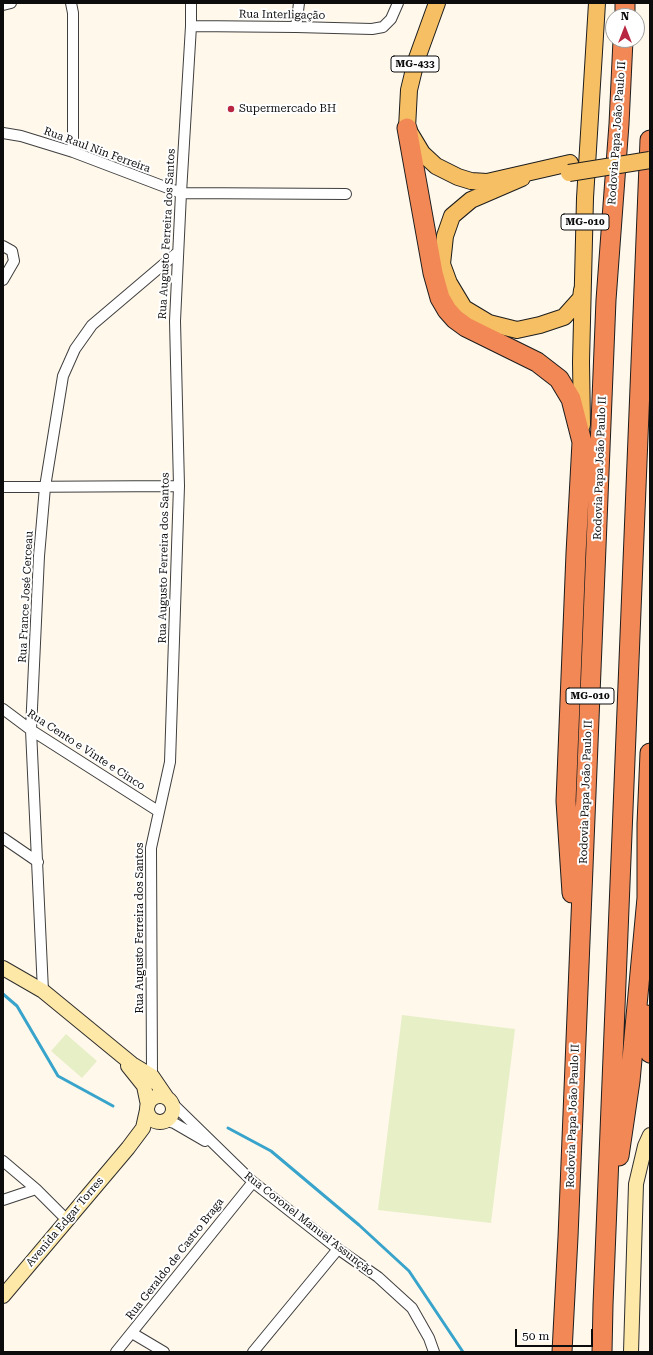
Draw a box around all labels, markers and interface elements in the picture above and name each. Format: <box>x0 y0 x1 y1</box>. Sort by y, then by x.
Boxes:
street label: Rua Interligação <box>239 8 325 22</box>
north arrow <box>605 8 645 48</box>
text: N <box>621 10 629 23</box>
road number: MG-433 <box>391 56 439 72</box>
street label: Rodovia Papa João Paulo II <box>605 61 629 205</box>
place label: Supermercado BH <box>239 102 336 116</box>
marker: Supermercado BH <box>226 104 236 114</box>
street label: Rua Raul Nin Ferreira <box>42 125 152 175</box>
street label: Rua Augusto Ferreira dos Santos <box>156 148 178 320</box>
road number: MG-010 <box>561 214 609 230</box>
street label: Rodovia Papa João Paulo II <box>591 396 609 540</box>
street label: Rua Augusto Ferreira dos Santos <box>156 472 172 644</box>
street label: Rua France José Cerceau <box>16 531 36 663</box>
road number: MG-010 <box>566 688 614 704</box>
street label: Rua Cento e Vinte e Cinco <box>25 707 147 793</box>
street label: Rodovia Papa João Paulo II <box>577 720 595 864</box>
street label: Rua Augusto Ferreira dos Santos <box>133 843 147 1013</box>
street label: Rodovia Papa João Paulo II <box>564 1044 582 1188</box>
street label: Rua Coronel Manuel Assunção <box>241 1169 377 1279</box>
street label: Avenida Edgar Torres <box>24 1174 106 1270</box>
street label: Rua Geraldo de Castro Braga <box>123 1195 227 1323</box>
scale bar <box>517 1321 595 1347</box>
text: 50 m <box>522 1329 549 1343</box>

